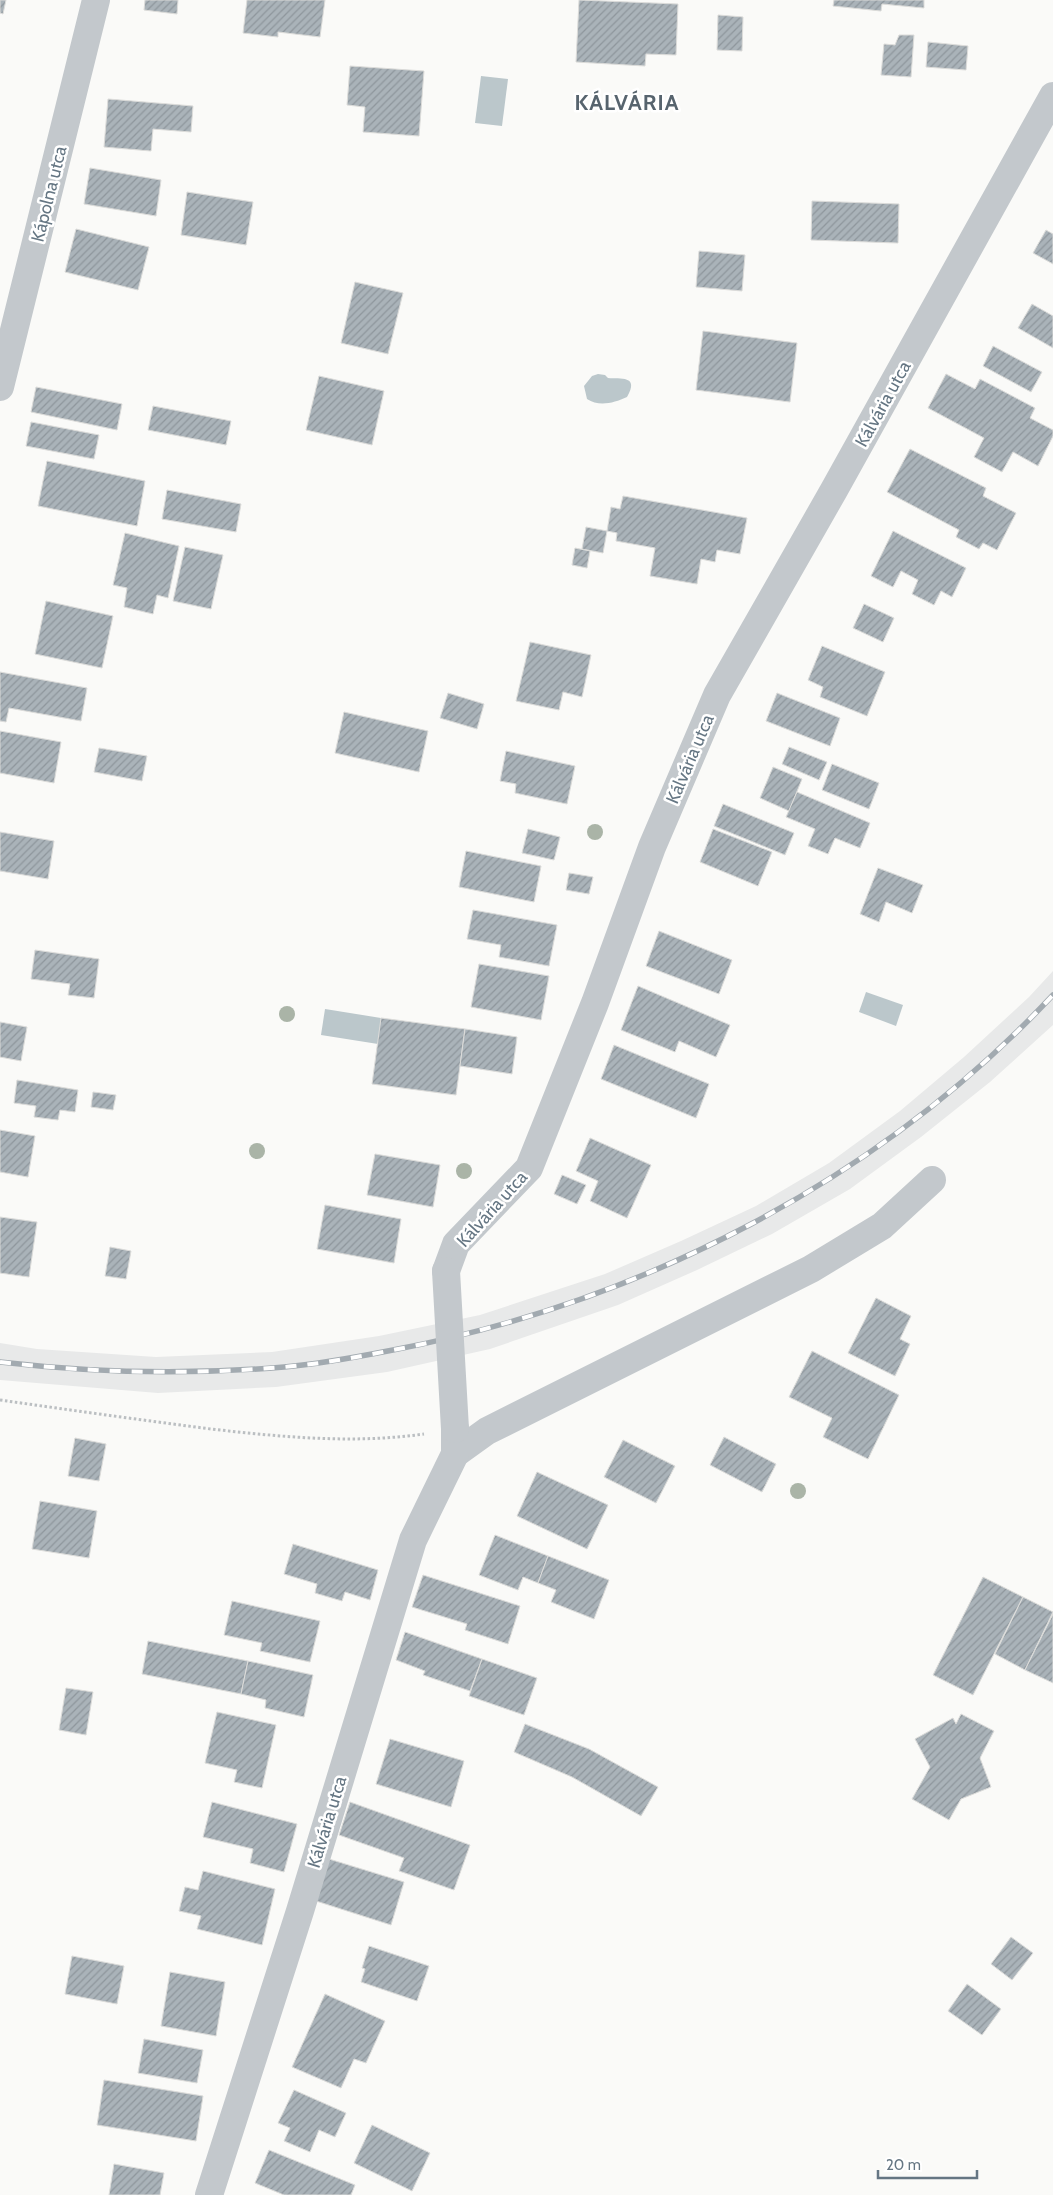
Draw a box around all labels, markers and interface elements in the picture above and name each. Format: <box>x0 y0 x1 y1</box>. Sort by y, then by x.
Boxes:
district label: KÁLVÁRIA <box>575 89 679 116</box>
street label: Kápolna utca <box>26 143 72 244</box>
street label: Kálvária utca <box>850 357 916 451</box>
street label: Kálvária utca <box>661 711 719 807</box>
street label: Kálvária utca <box>452 1166 532 1252</box>
street label: Kálvária utca <box>303 1773 351 1871</box>
scale bar <box>878 2148 977 2180</box>
text: 20 m <box>886 2156 921 2174</box>

